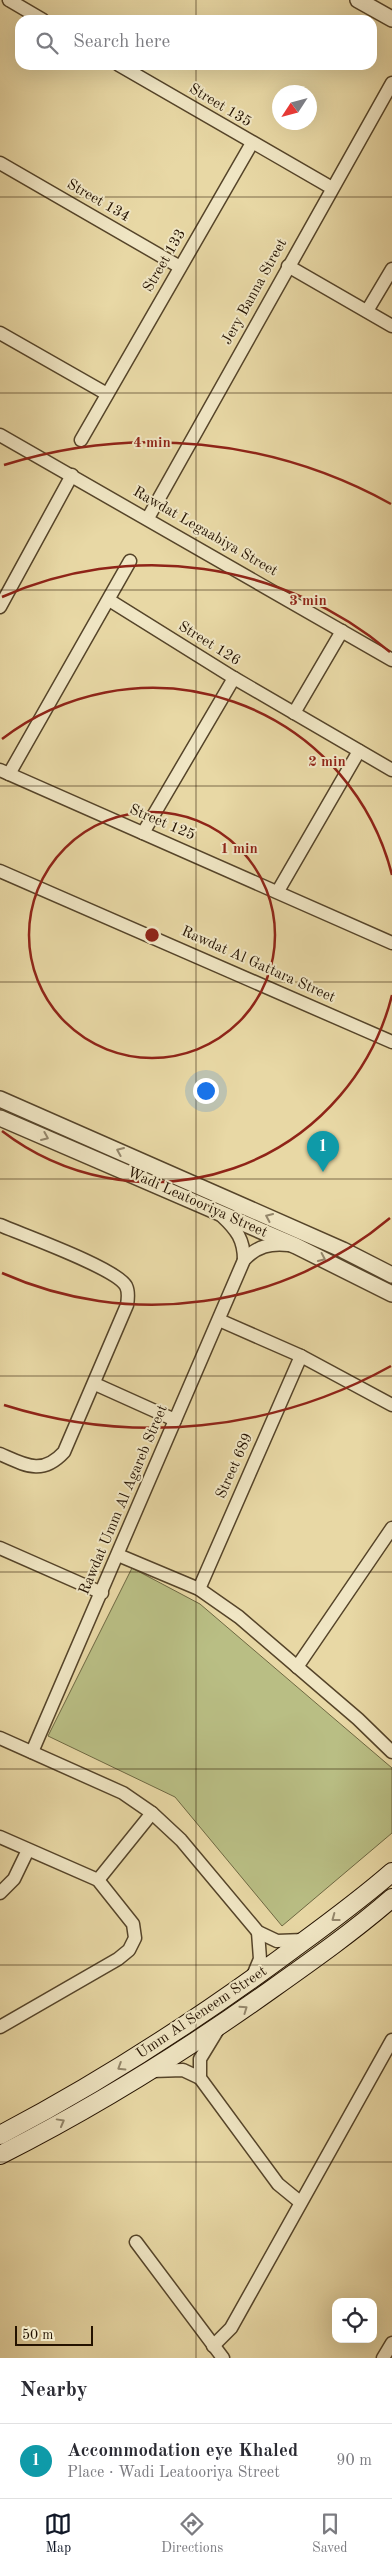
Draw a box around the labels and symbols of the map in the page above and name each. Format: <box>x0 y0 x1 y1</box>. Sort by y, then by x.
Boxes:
street label: Street 135 <box>186 82 254 130</box>
north arrow <box>272 85 317 130</box>
street label: Street 134 <box>64 177 132 225</box>
street label: Street 133 <box>141 227 189 295</box>
street label: Jery Banna Street <box>220 236 290 348</box>
text: 4 min <box>133 436 171 451</box>
street label: Rawdat Legaabiya Street <box>130 485 280 579</box>
text: 3 min <box>289 594 327 609</box>
street label: Street 126 <box>175 619 243 669</box>
text: 2 min <box>308 755 346 770</box>
street label: Street 125 <box>127 802 197 844</box>
text: 1 min <box>220 842 258 857</box>
street label: Rawdat Al Gattara Street <box>179 924 337 1006</box>
centre of rings <box>143 926 161 944</box>
your location <box>193 1078 219 1104</box>
one-way arrow <box>40 1130 49 1141</box>
pin: 1 <box>307 1131 339 1172</box>
one-way arrow <box>116 1147 125 1158</box>
street label: Wadi Leatooriya Street <box>125 1165 269 1241</box>
one-way arrow <box>265 1212 274 1223</box>
one-way arrow <box>317 1252 326 1263</box>
street label: Rawdat Umm Al Agareb Street <box>77 1403 171 1597</box>
street label: Street 689 <box>214 1431 256 1501</box>
one-way arrow <box>331 1912 341 1921</box>
street label: Umm Al Seneem Street <box>134 1964 270 2062</box>
one-way arrow <box>238 2006 248 2015</box>
one-way arrow <box>118 2060 127 2070</box>
one-way arrow <box>56 2118 65 2128</box>
scale bar <box>15 2323 92 2346</box>

